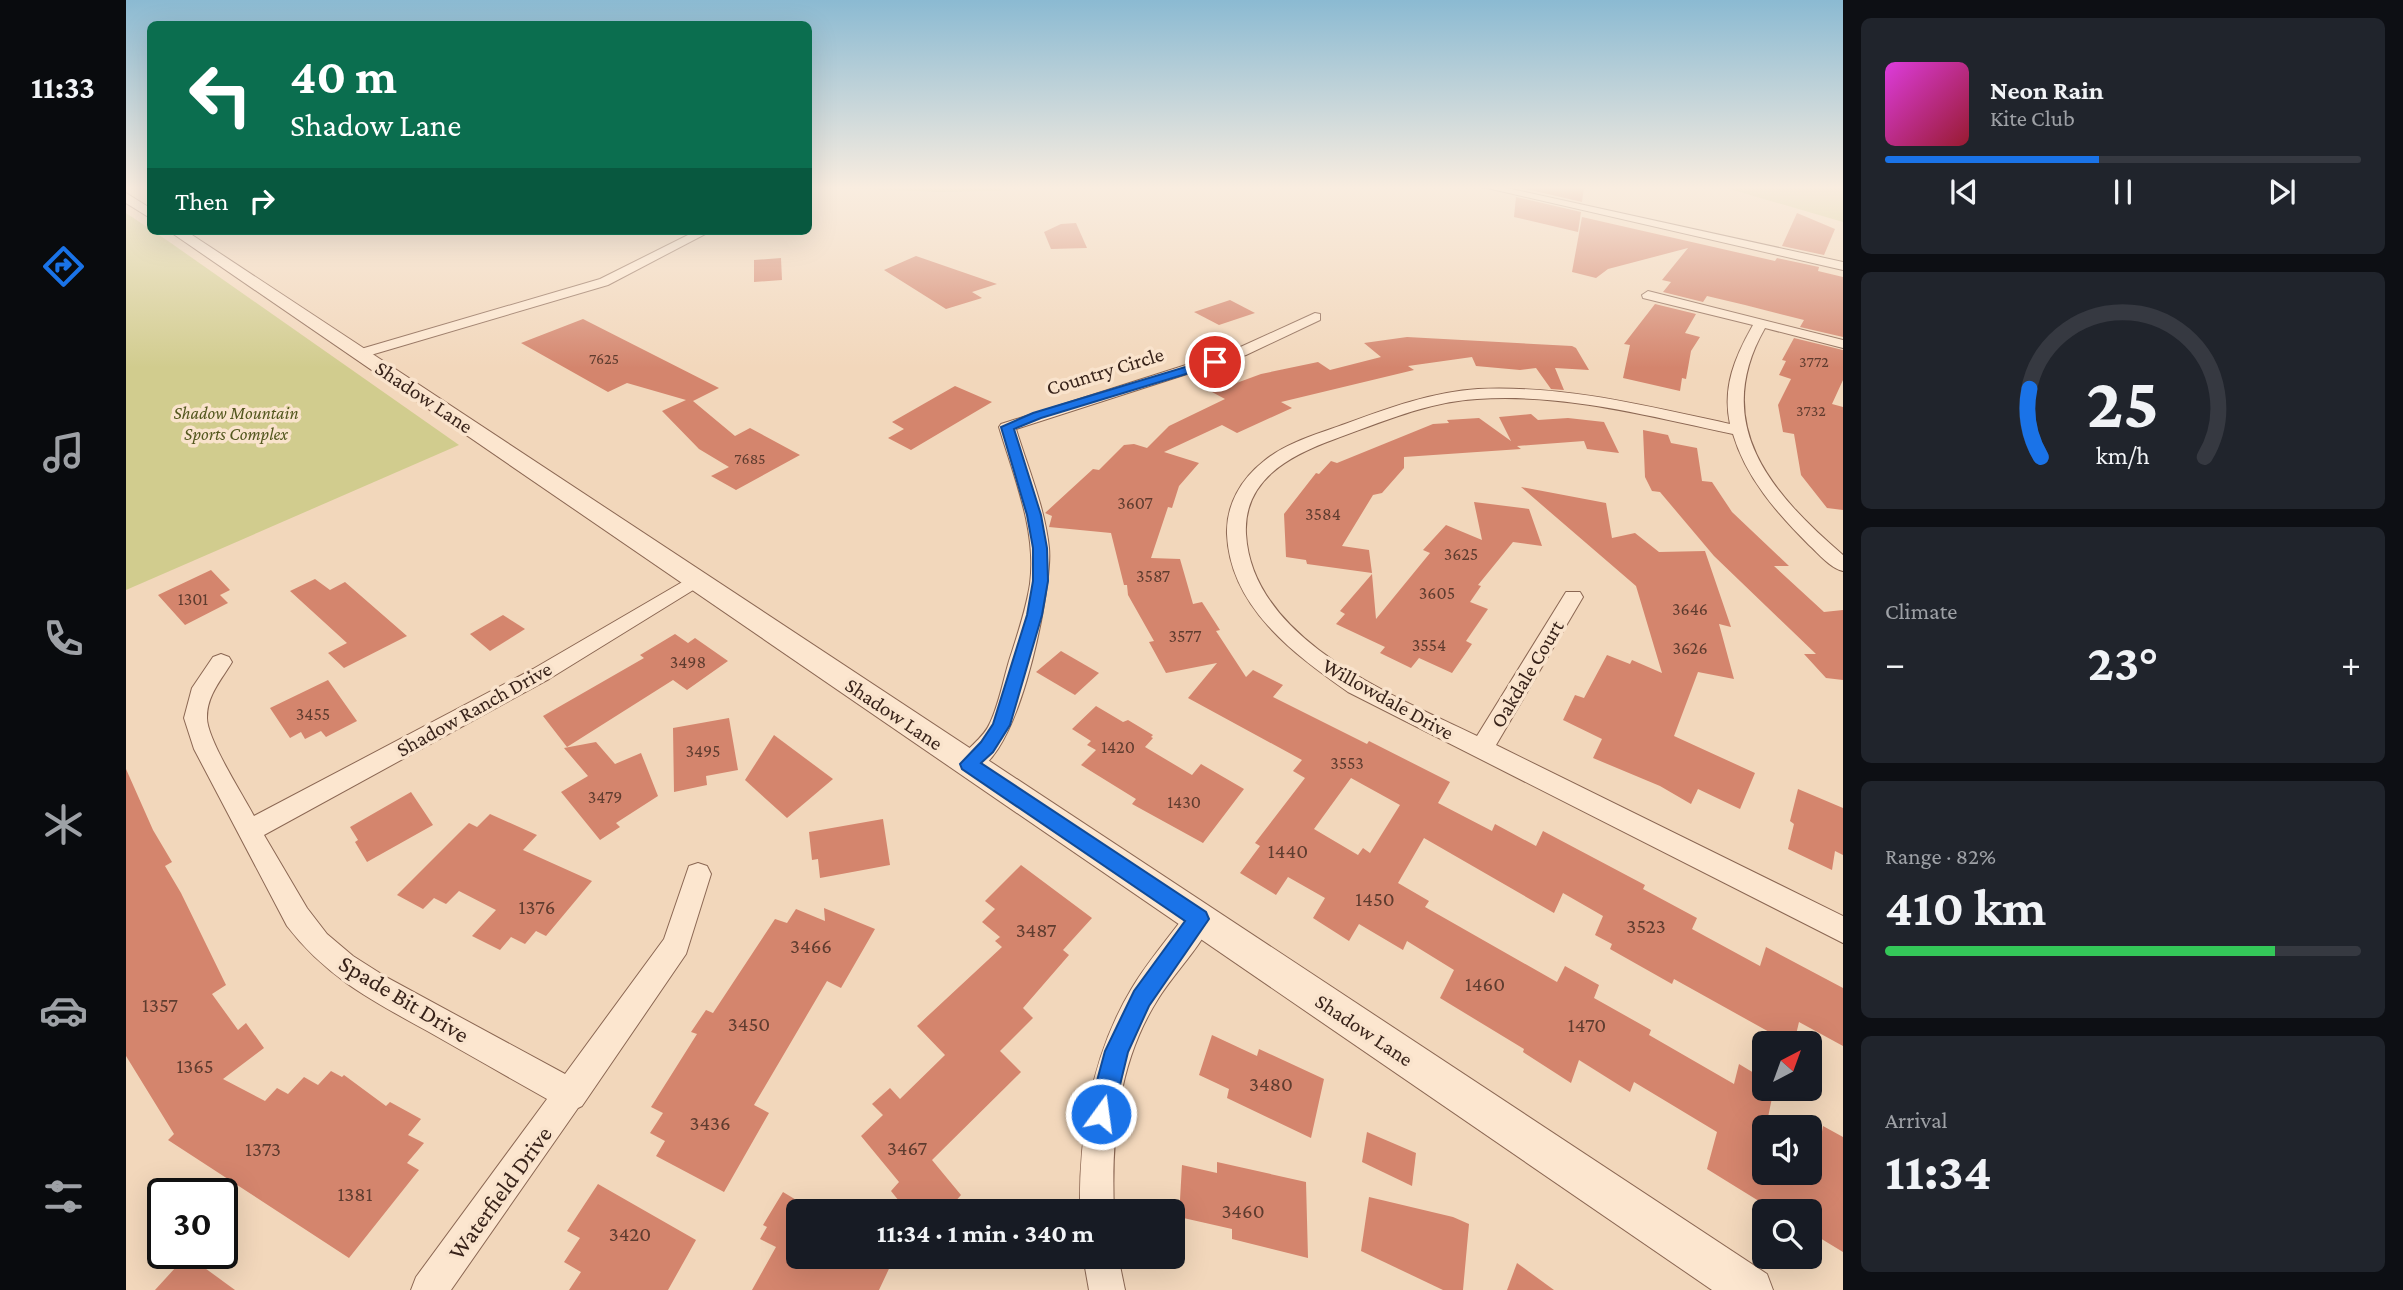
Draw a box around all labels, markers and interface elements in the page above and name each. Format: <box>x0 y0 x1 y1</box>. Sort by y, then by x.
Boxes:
icon: left <box>175 49 266 140</box>
text: 40 m <box>290 49 397 104</box>
text: 11:33 <box>31 69 95 105</box>
text: Neon Rain <box>1990 76 2104 105</box>
text: Kite Club <box>1990 105 2075 131</box>
text: Shadow Lane <box>290 107 461 143</box>
icon: previous <box>1945 173 1983 211</box>
icon: pause <box>2104 173 2142 211</box>
icon: next <box>2263 173 2301 211</box>
icon: right <box>243 182 281 220</box>
text: Then <box>175 187 229 216</box>
icon: directions <box>39 242 88 291</box>
pin <box>1185 332 1245 392</box>
street label: Country Circle <box>1043 342 1167 400</box>
icon: arrive <box>1196 343 1234 381</box>
house number: 7625 <box>589 350 619 367</box>
house number: 3772 <box>1799 353 1829 370</box>
street label: Shadow Lane <box>371 356 477 438</box>
text: 25 <box>2087 362 2159 443</box>
house number: 3732 <box>1796 402 1826 419</box>
park label: Shadow Mountain Sports Complex <box>173 403 299 444</box>
icon: music <box>39 428 88 477</box>
text: km/h <box>2096 441 2150 468</box>
house number: 7685 <box>734 450 766 467</box>
house number: 3607 <box>1117 493 1153 513</box>
house number: 3584 <box>1305 504 1341 524</box>
house number: 3625 <box>1444 544 1478 564</box>
house number: 3587 <box>1136 566 1170 586</box>
house number: 3605 <box>1419 583 1455 603</box>
house number: 1301 <box>178 589 208 609</box>
text: Climate <box>1885 598 1957 624</box>
house number: 3646 <box>1672 599 1708 619</box>
icon: phone <box>39 614 88 663</box>
street label: Oakdale Court <box>1485 615 1569 732</box>
house number: 3577 <box>1168 626 1202 646</box>
text: 23° <box>2087 633 2159 691</box>
house number: 3554 <box>1412 635 1446 655</box>
house number: 3626 <box>1672 638 1708 658</box>
text: − <box>1885 642 1905 684</box>
text: + <box>2341 642 2361 684</box>
house number: 3498 <box>670 652 706 672</box>
street label: Willowdale Drive <box>1318 653 1458 745</box>
street label: Shadow Ranch Drive <box>392 656 556 762</box>
street label: Shadow Lane <box>841 673 947 755</box>
house number: 3455 <box>296 704 330 724</box>
house number: 1420 <box>1101 737 1135 757</box>
house number: 3495 <box>685 741 721 761</box>
house number: 3553 <box>1330 753 1364 773</box>
house number: 3479 <box>588 787 622 807</box>
house number: 1430 <box>1167 792 1201 812</box>
icon: climate <box>39 800 88 849</box>
house number: 1440 <box>1268 839 1308 863</box>
text: Range · 82% <box>1885 843 1996 869</box>
text: 410 km <box>1885 878 2046 936</box>
house number: 1450 <box>1355 887 1395 911</box>
house number: 1376 <box>519 895 555 919</box>
house number: 3523 <box>1626 914 1666 938</box>
house number: 3487 <box>1016 918 1057 942</box>
house number: 3466 <box>790 934 832 958</box>
street label: Spade Bit Drive <box>334 949 474 1048</box>
house number: 1460 <box>1465 972 1505 996</box>
icon: car <box>39 986 88 1035</box>
street label: Shadow Lane <box>1311 989 1417 1071</box>
house number: 1357 <box>142 993 178 1017</box>
house number: 3450 <box>728 1012 770 1036</box>
house number: 1470 <box>1568 1013 1606 1037</box>
north arrow <box>1752 1031 1822 1101</box>
map controls <box>1752 1031 1822 1269</box>
house number: 1365 <box>176 1054 214 1078</box>
house number: 3480 <box>1249 1072 1293 1096</box>
position arrow <box>1064 1077 1138 1151</box>
text: Arrival <box>1885 1107 1948 1133</box>
house number: 3436 <box>689 1111 731 1135</box>
button: sound <box>1752 1115 1822 1185</box>
street label: Waterfield Drive <box>442 1121 557 1265</box>
house number: 3467 <box>887 1136 927 1160</box>
house number: 1373 <box>245 1137 281 1161</box>
text: 11:34 <box>1885 1142 1992 1200</box>
icon: filters <box>39 1172 88 1221</box>
speed limit sign: 30 <box>147 1178 238 1269</box>
house number: 1381 <box>337 1182 373 1206</box>
house number: 3460 <box>1221 1199 1265 1223</box>
button: search <box>1752 1199 1822 1269</box>
text: 11:34 · 1 min · 340 m <box>877 1219 1094 1248</box>
house number: 3420 <box>609 1222 651 1246</box>

